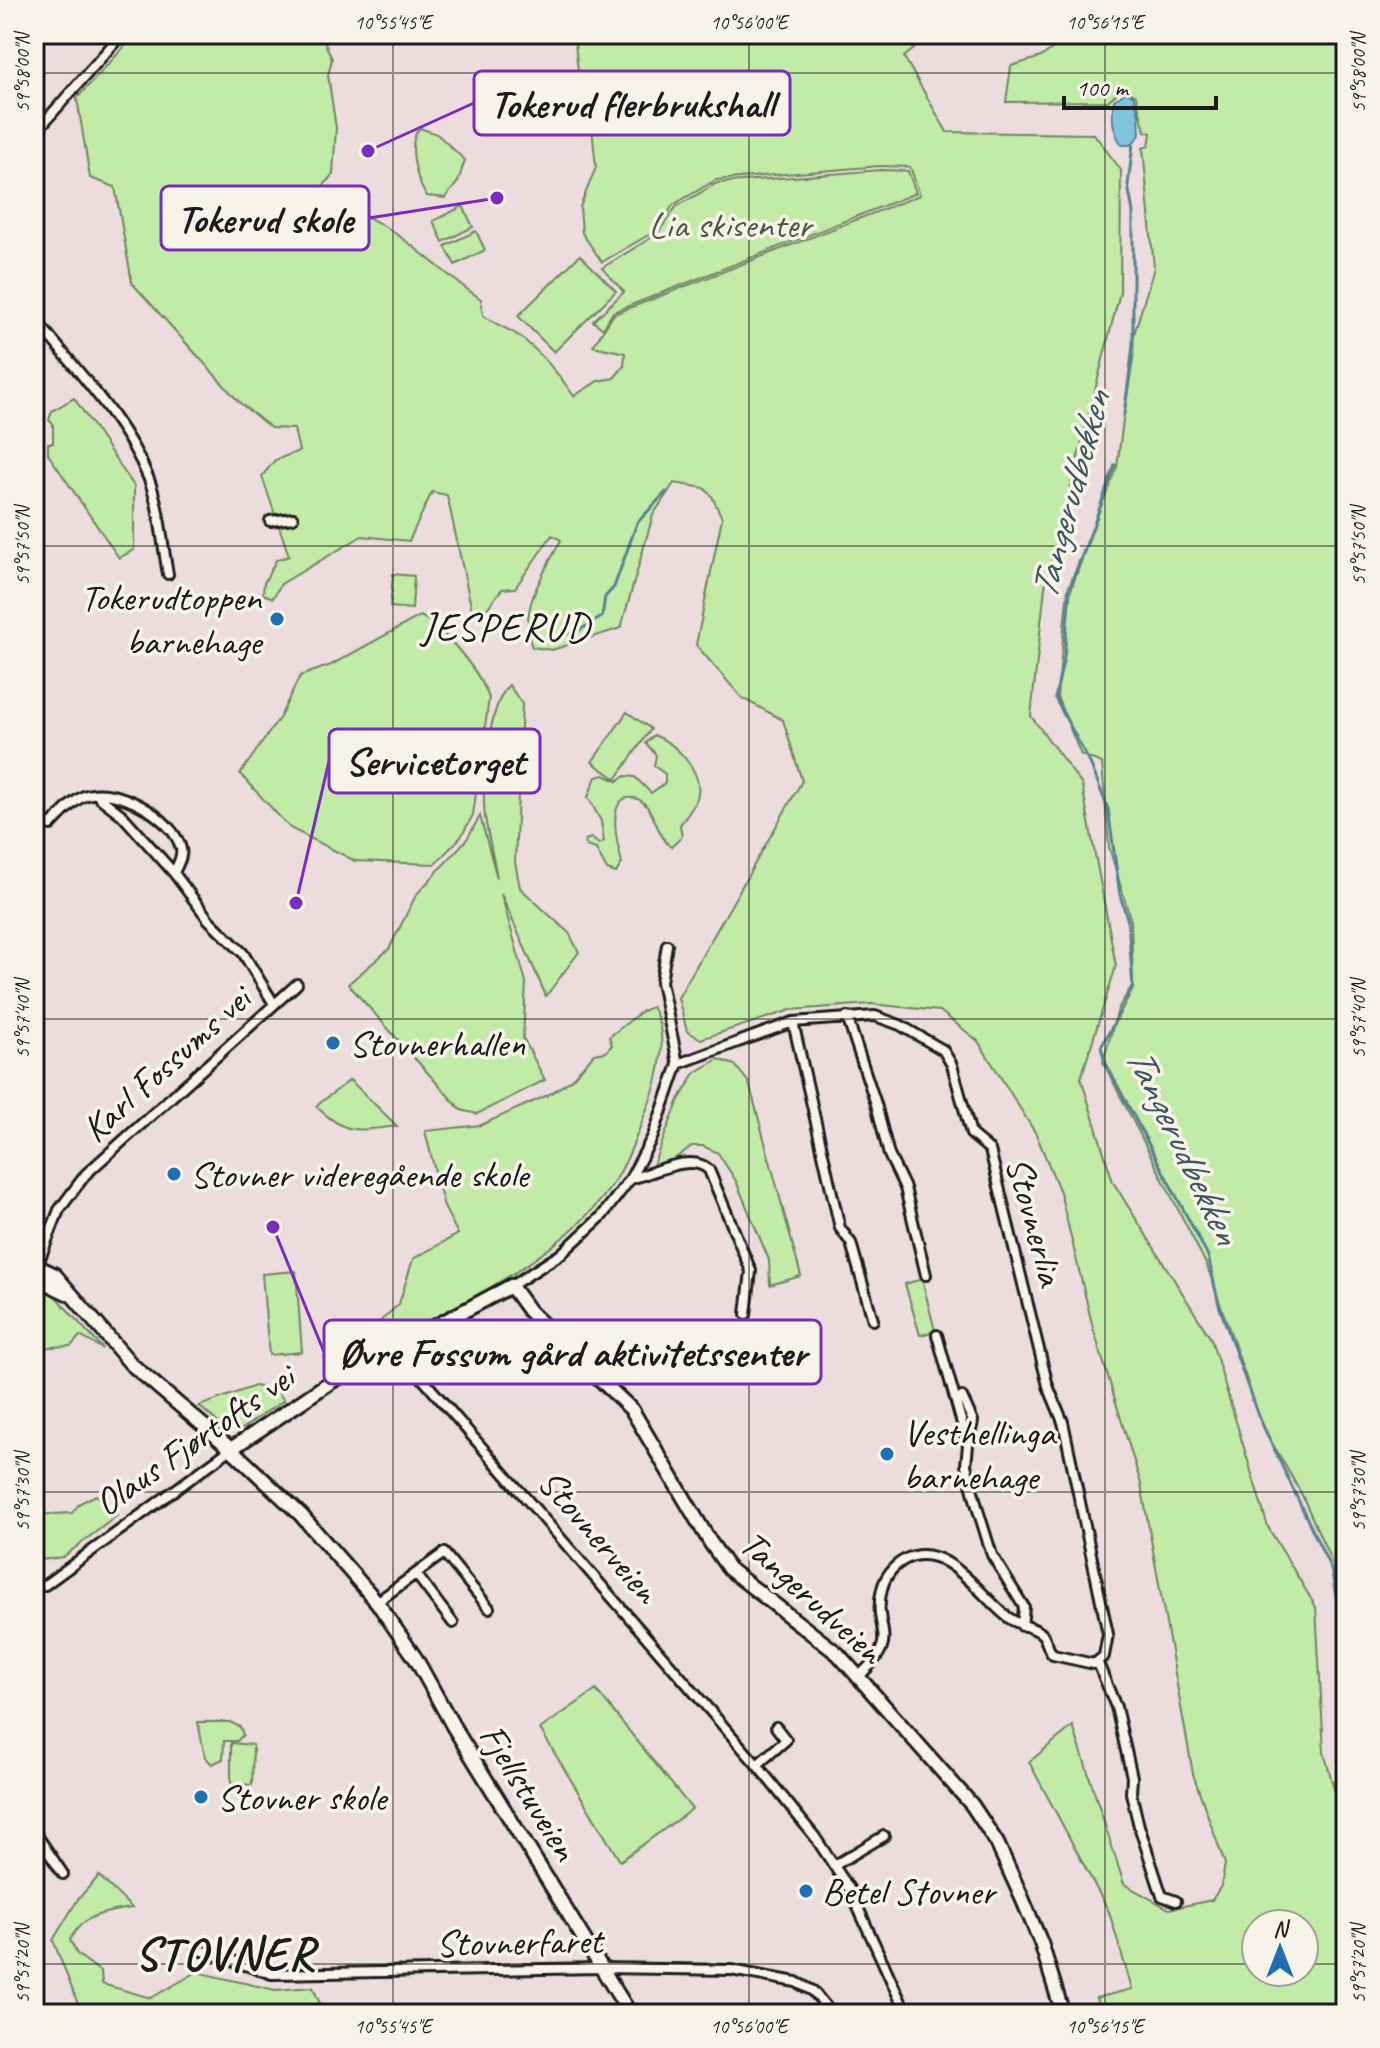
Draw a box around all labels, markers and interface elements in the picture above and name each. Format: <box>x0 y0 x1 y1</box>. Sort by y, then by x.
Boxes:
text: 10°55'45"E <box>354 10 434 35</box>
text: 10°56'00"E <box>710 10 790 35</box>
text: 10°56'15"E <box>1066 10 1146 35</box>
text: 59°58'00"N <box>10 31 35 112</box>
text: 59°58'00"N <box>1346 31 1371 112</box>
scale bar <box>1064 60 1216 110</box>
callout: Tokerud flerbrukshall <box>474 71 790 135</box>
text: 100 m <box>1076 73 1130 103</box>
text: Tokerud flerbrukshall <box>490 79 781 129</box>
callout: Tokerud skole <box>161 186 369 250</box>
text: Tokerud skole <box>177 194 356 244</box>
park label: Lia skisenter <box>648 201 815 248</box>
water label: Tangerudbekken <box>1018 383 1122 604</box>
text: 59°57'50"N <box>10 504 35 585</box>
text: 59°57'50"N <box>1346 504 1371 585</box>
place label: Tokerudtoppen barnehage <box>81 574 264 665</box>
district label: JESPERUD <box>419 602 592 652</box>
marker: Tokerudtoppen barnehage <box>268 610 286 628</box>
callout: Servicetorget <box>329 729 540 793</box>
text: Servicetorget <box>345 737 529 787</box>
street label: Karl Fossums vei <box>72 973 263 1152</box>
text: 59°57'40"N <box>10 977 35 1058</box>
text: 59°57'40"N <box>1346 977 1371 1058</box>
place label: Stovnerhallen <box>349 1020 526 1067</box>
marker: Stovnerhallen <box>324 1034 342 1052</box>
water label: Tangerudbekken <box>1114 1038 1253 1254</box>
place label: Stovner videregående skole <box>190 1151 531 1198</box>
street label: Stovnerlia <box>995 1152 1075 1293</box>
marker: Stovner videregående skole <box>165 1165 183 1183</box>
callout: Øvre Fossum gård aktivitetssenter <box>324 1320 821 1384</box>
text: Øvre Fossum gård aktivitetssenter <box>339 1328 811 1378</box>
street label: Olaus Fjørtofts vei <box>85 1351 307 1526</box>
place label: Vesthellinga barnehage <box>903 1409 1058 1500</box>
marker: Vesthellinga barnehage <box>878 1445 896 1463</box>
text: 59°57'30"N <box>10 1450 35 1531</box>
text: 59°57'30"N <box>1346 1450 1371 1531</box>
street label: Stovnerveien <box>528 1459 671 1614</box>
street label: Tangerudveien <box>730 1520 895 1675</box>
street label: Fjellstuveien <box>469 1715 590 1870</box>
place label: Stovner skole <box>217 1774 389 1821</box>
marker: Stovner skole <box>192 1788 210 1806</box>
place label: Betel Stovner <box>822 1868 998 1915</box>
marker: Betel Stovner <box>797 1882 815 1900</box>
north arrow <box>1240 1908 1320 1988</box>
text: N <box>1273 1915 1290 1943</box>
street label: Stovnerfaret <box>436 1917 606 1967</box>
text: 59°57'20"N <box>10 1922 35 2003</box>
text: 59°57'20"N <box>1346 1922 1371 2003</box>
district label: STOVNER <box>135 1925 319 1983</box>
text: 10°55'45"E <box>354 2014 434 2039</box>
text: 10°56'00"E <box>710 2014 790 2039</box>
text: 10°56'15"E <box>1066 2014 1146 2039</box>

